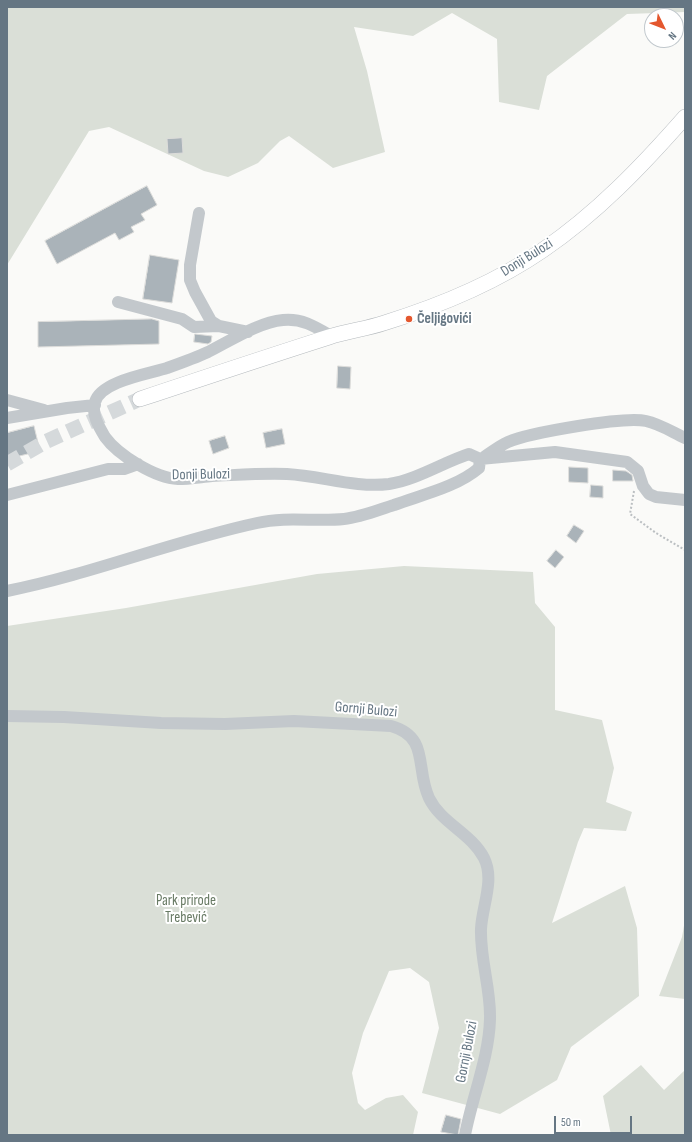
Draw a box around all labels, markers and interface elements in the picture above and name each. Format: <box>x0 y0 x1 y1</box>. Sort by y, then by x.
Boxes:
north arrow <box>644 8 684 48</box>
text: N <box>666 29 679 42</box>
street label: Donji Bulozi <box>498 235 556 281</box>
place label: Čeljigovići <box>417 310 472 328</box>
marker: Čeljigovići <box>404 314 414 324</box>
street label: Donji Bulozi <box>172 465 230 485</box>
street label: Gornji Bulozi <box>334 698 398 722</box>
park label: Park prirode Trebević <box>156 892 216 927</box>
street label: Gornji Bulozi <box>452 1020 482 1084</box>
scale bar <box>556 1108 634 1134</box>
text: 50 m <box>561 1115 581 1130</box>

